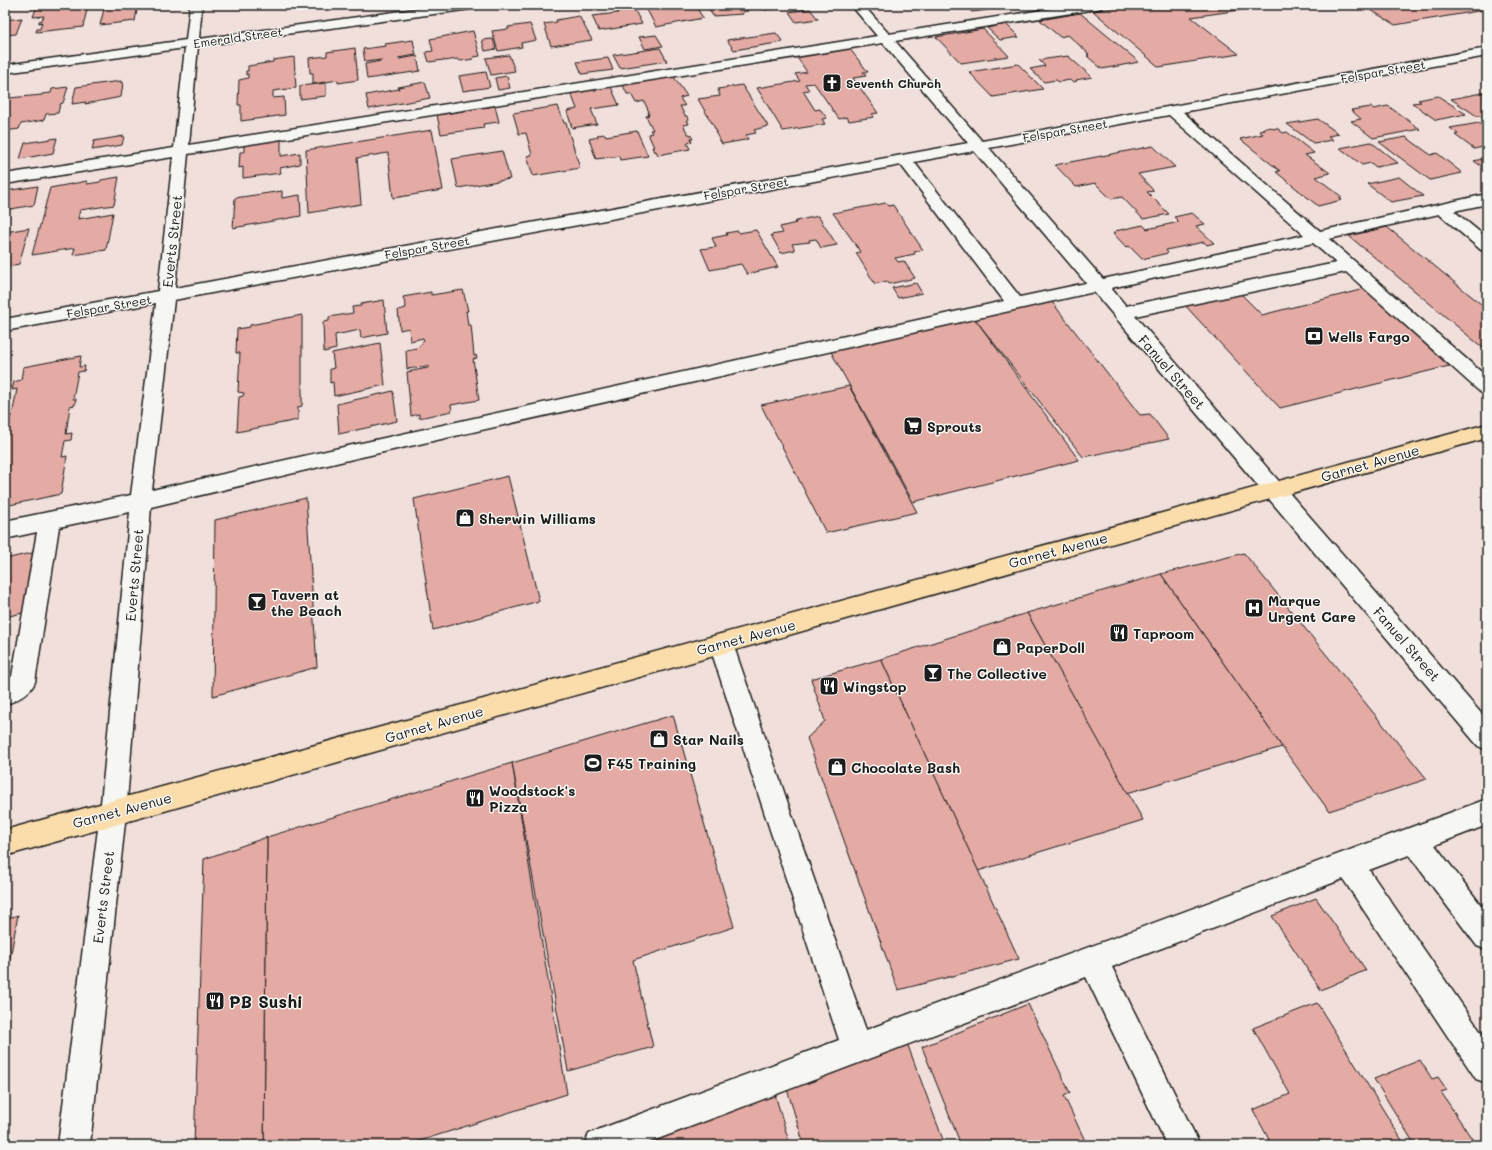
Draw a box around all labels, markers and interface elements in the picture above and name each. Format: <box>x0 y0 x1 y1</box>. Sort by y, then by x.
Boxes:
street label: Emerald Street <box>192 23 284 51</box>
street label: Felspar Street <box>1339 56 1427 86</box>
church icon: Seventh Church <box>821 72 843 94</box>
place label: Seventh Church <box>846 75 941 91</box>
street label: Felspar Street <box>1021 115 1109 145</box>
street label: Felspar Street <box>702 173 790 203</box>
street label: Everts Street <box>158 194 186 288</box>
street label: Felspar Street <box>383 232 471 262</box>
street label: Felspar Street <box>65 291 153 321</box>
bank icon: Wells Fargo <box>1303 325 1325 347</box>
place label: Wells Fargo <box>1328 327 1410 346</box>
street label: Fanuel Street <box>1134 331 1210 413</box>
supermarket icon: Sprouts <box>902 415 924 437</box>
place label: Sprouts <box>927 417 982 436</box>
street label: Garnet Avenue <box>1319 440 1421 486</box>
shop icon: Sherwin Williams <box>454 507 476 529</box>
place label: Sherwin Williams <box>479 509 596 528</box>
street label: Everts Street <box>120 528 148 622</box>
street label: Garnet Avenue <box>1006 528 1110 572</box>
place label: Tavern at the Beach <box>271 585 342 620</box>
bar icon: Tavern at the Beach <box>246 591 268 613</box>
place label: Marque Urgent Care <box>1268 591 1356 626</box>
hospital icon: Marque Urgent Care <box>1243 597 1265 619</box>
street label: Fanuel Street <box>1369 603 1445 685</box>
street label: Garnet Avenue <box>694 615 798 659</box>
restaurant icon: Taproom <box>1108 622 1130 644</box>
place label: Taproom <box>1133 624 1194 643</box>
shop icon: PaperDoll <box>991 636 1013 658</box>
place label: PaperDoll <box>1016 638 1085 657</box>
bar icon: The Collective <box>922 662 944 684</box>
place label: The Collective <box>947 664 1047 683</box>
restaurant icon: Wingstop <box>818 675 840 697</box>
place label: Wingstop <box>843 677 907 696</box>
street label: Garnet Avenue <box>383 701 485 747</box>
shop icon: Star Nails <box>648 728 670 750</box>
place label: Star Nails <box>673 730 744 749</box>
sports icon: F45 Training <box>582 752 604 774</box>
place label: F45 Training <box>607 754 696 773</box>
shop icon: Chocolate Bash <box>826 756 848 778</box>
place label: Chocolate Bash <box>851 758 960 777</box>
place label: Woodstock's Pizza <box>489 781 575 816</box>
restaurant icon: Woodstock's Pizza <box>464 787 486 809</box>
street label: Garnet Avenue <box>70 788 174 832</box>
street label: Everts Street <box>88 850 118 944</box>
restaurant icon: PB Sushi <box>204 990 226 1012</box>
place label: PB Sushi <box>229 990 303 1012</box>

